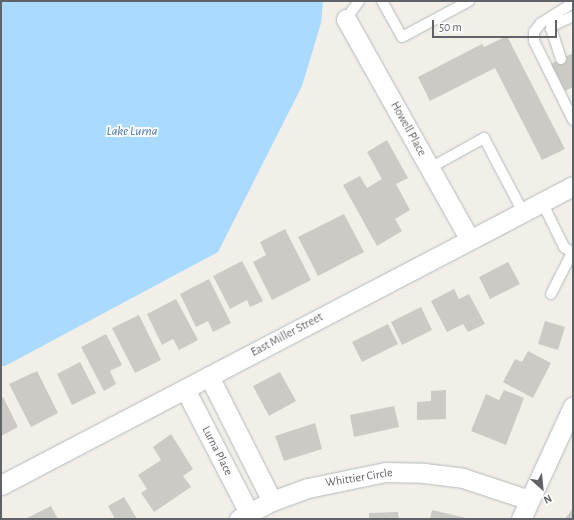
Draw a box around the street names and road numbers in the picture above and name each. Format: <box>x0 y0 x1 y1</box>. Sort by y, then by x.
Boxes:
street label: Howell Place <box>387 99 429 159</box>
street label: East Miller Street <box>249 310 325 360</box>
street label: Lurna Place <box>198 424 236 478</box>
street label: Whittier Circle <box>324 466 394 490</box>

